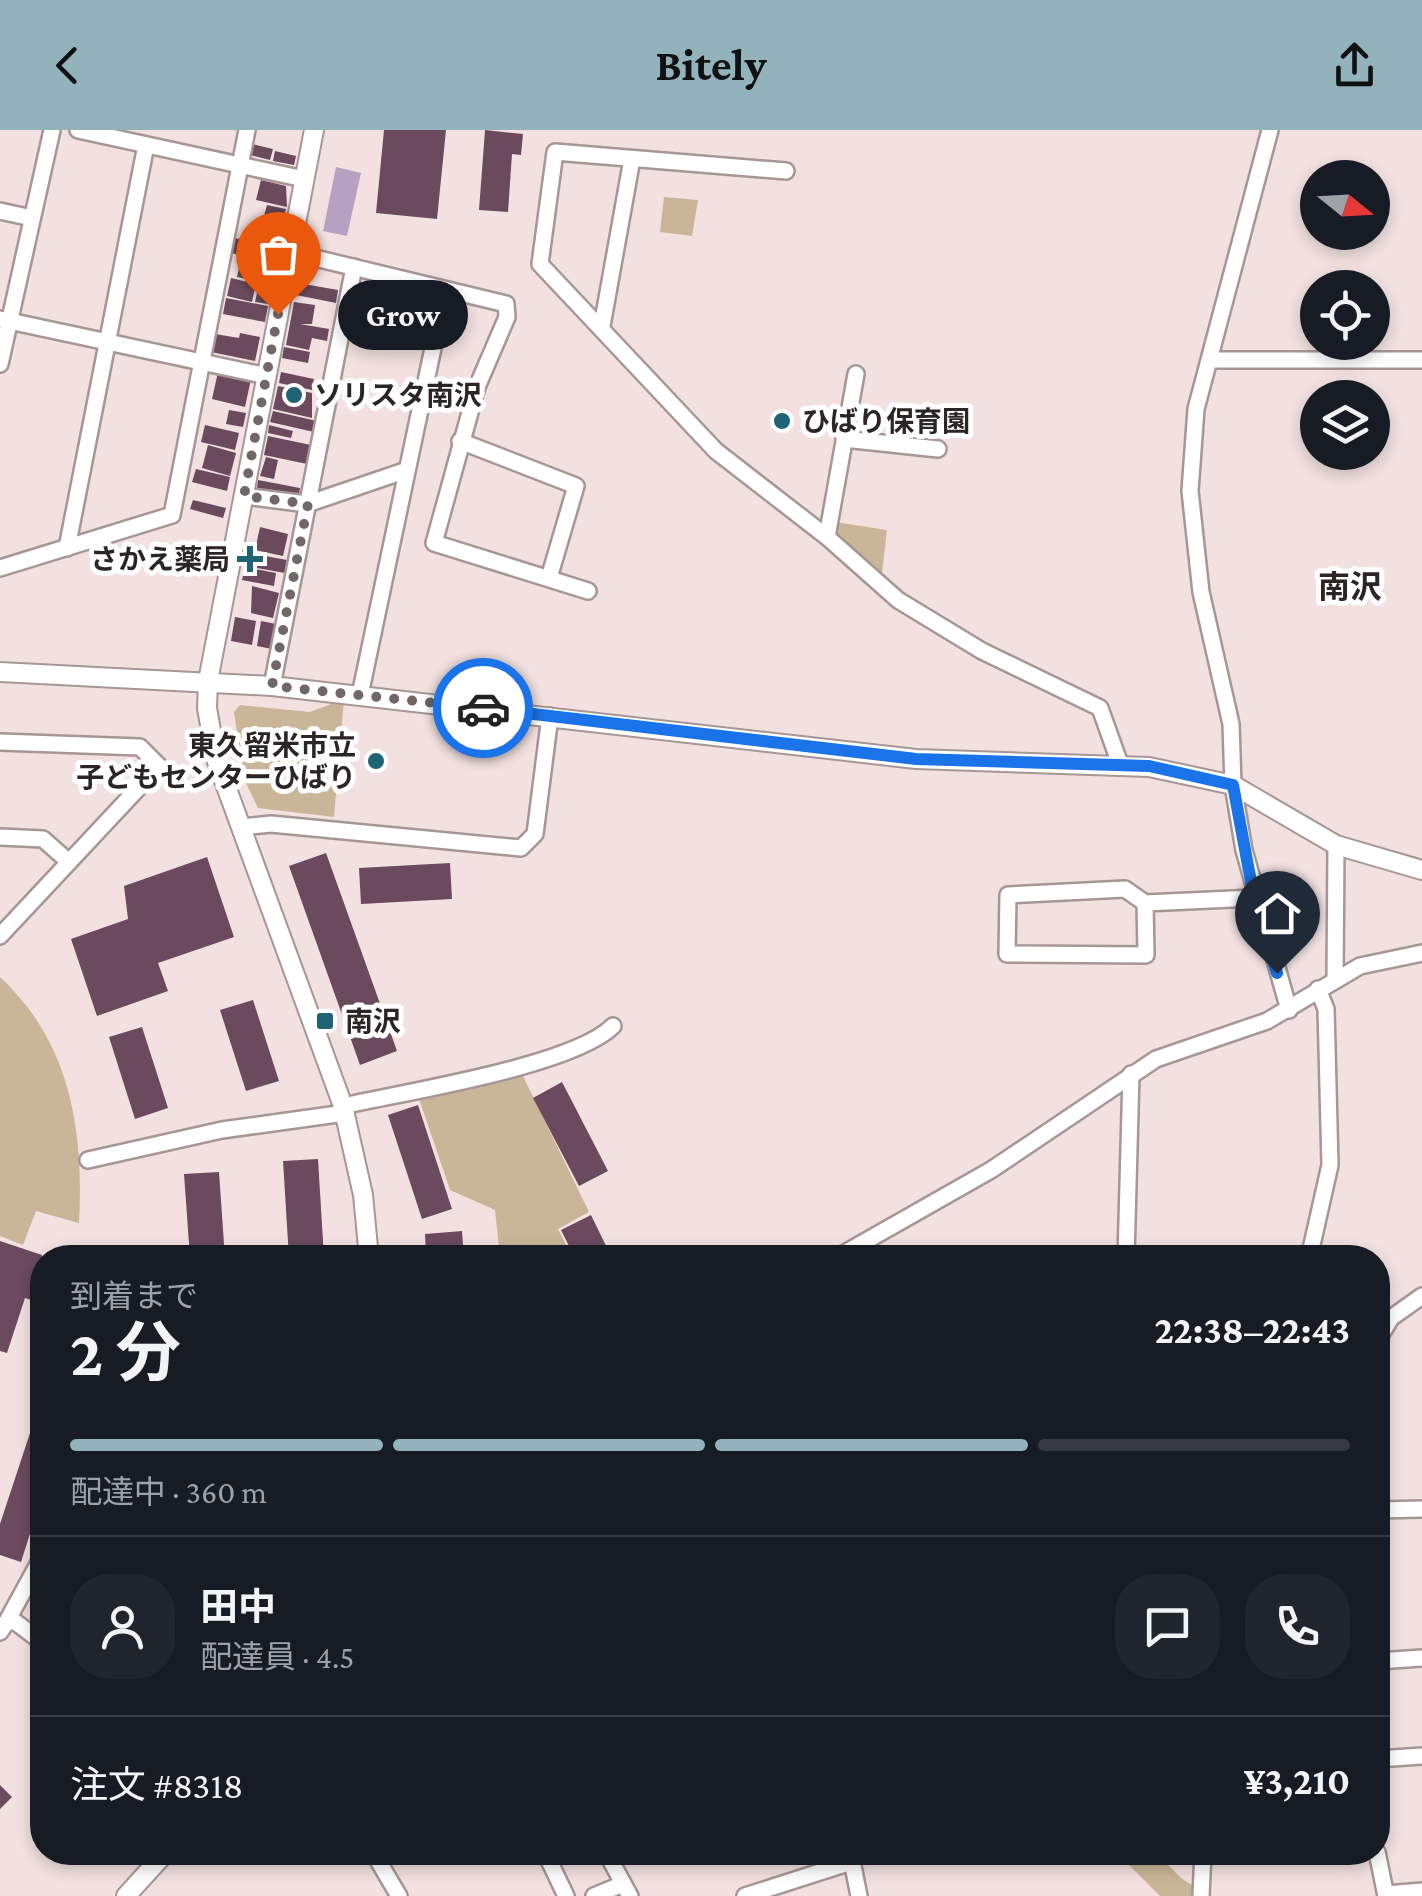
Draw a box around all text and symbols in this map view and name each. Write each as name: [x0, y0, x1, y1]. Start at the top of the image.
icon: back: [40, 38, 95, 93]
icon: share: [1327, 38, 1382, 93]
text: Bitely: [655, 40, 767, 90]
north arrow: [1300, 160, 1390, 250]
map controls: [1300, 160, 1390, 470]
pin: [236, 212, 321, 315]
icon: bag: [251, 227, 306, 282]
button: locate: [1300, 270, 1390, 360]
callout: Grow: [338, 279, 468, 349]
text: Grow: [366, 297, 440, 333]
place label: ソリスタ南沢: [314, 380, 482, 411]
button: layers: [1300, 380, 1390, 470]
marker: ソリスタ南沢: [283, 384, 305, 406]
place label: ひばり保育園: [802, 406, 970, 437]
marker: ひばり保育園: [771, 410, 793, 432]
place label: さかえ薬局: [90, 544, 230, 575]
marker: さかえ薬局: [239, 548, 261, 570]
district label: 南沢: [1318, 569, 1382, 605]
courier: [433, 658, 533, 758]
icon: car: [456, 681, 511, 736]
place label: 東久留米市立 子どもセンターひばり: [76, 730, 356, 793]
marker: 東久留米市立 子どもセンターひばり: [365, 750, 387, 772]
pin: [1235, 871, 1320, 974]
icon: home: [1250, 886, 1305, 941]
place label: 南沢: [345, 1006, 401, 1037]
marker: 南沢: [314, 1010, 336, 1032]
text: 到着まで: [70, 1278, 198, 1314]
text: 22:38–22:43: [1155, 1309, 1350, 1351]
text: 2 分: [70, 1317, 181, 1389]
text: 配達中 · 360 m: [70, 1474, 267, 1510]
button: person: [70, 1574, 175, 1679]
button: chat: [1115, 1574, 1220, 1679]
button: phone: [1245, 1574, 1350, 1679]
text: 田中: [200, 1586, 276, 1628]
text: 配達員 · 4.5: [200, 1639, 354, 1675]
text: ¥3,210: [1244, 1760, 1350, 1802]
text: 注文 #8318: [70, 1764, 243, 1806]

